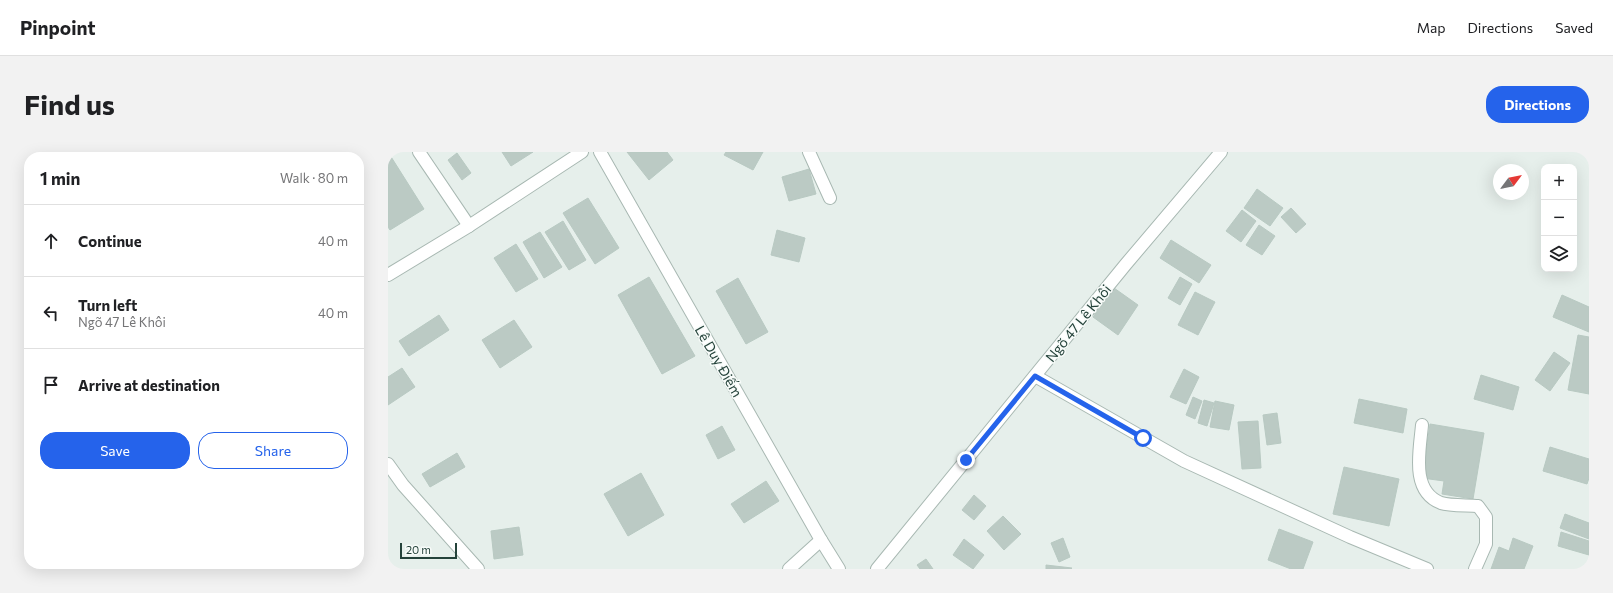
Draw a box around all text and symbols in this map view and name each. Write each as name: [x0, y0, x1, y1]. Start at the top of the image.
text: Pinpoint: [20, 16, 96, 39]
text: Map: [1417, 19, 1446, 36]
text: Directions: [1468, 19, 1533, 36]
text: Saved: [1555, 19, 1593, 36]
button: Directions: [1486, 86, 1589, 123]
text: Find us: [24, 87, 115, 121]
north arrow: [1493, 164, 1529, 200]
map controls: [1541, 164, 1577, 272]
button: +: [1541, 164, 1577, 200]
text: 1 min: [40, 168, 80, 189]
text: Walk · 80 m: [280, 170, 348, 186]
button: −: [1541, 200, 1577, 236]
icon: ahead: [40, 230, 62, 252]
text: Continue: [78, 232, 142, 250]
text: 40 m: [318, 233, 348, 249]
button: layers: [1541, 236, 1577, 272]
street label: Ngõ 47 Lê Khôi: [1042, 281, 1114, 365]
text: Turn left: [78, 296, 137, 314]
icon: left: [40, 302, 62, 324]
text: 40 m: [318, 305, 348, 321]
text: Ngõ 47 Lê Khôi: [78, 314, 166, 330]
street label: Lê Duy Điếm: [692, 322, 746, 400]
icon: arrive: [40, 374, 62, 396]
text: Arrive at destination: [78, 376, 220, 394]
route start: [1134, 429, 1152, 447]
button: Save: [40, 432, 190, 469]
button: Share: [198, 432, 348, 469]
route end: [957, 451, 975, 469]
scale bar: [400, 541, 457, 560]
text: 20 m: [406, 543, 431, 556]

